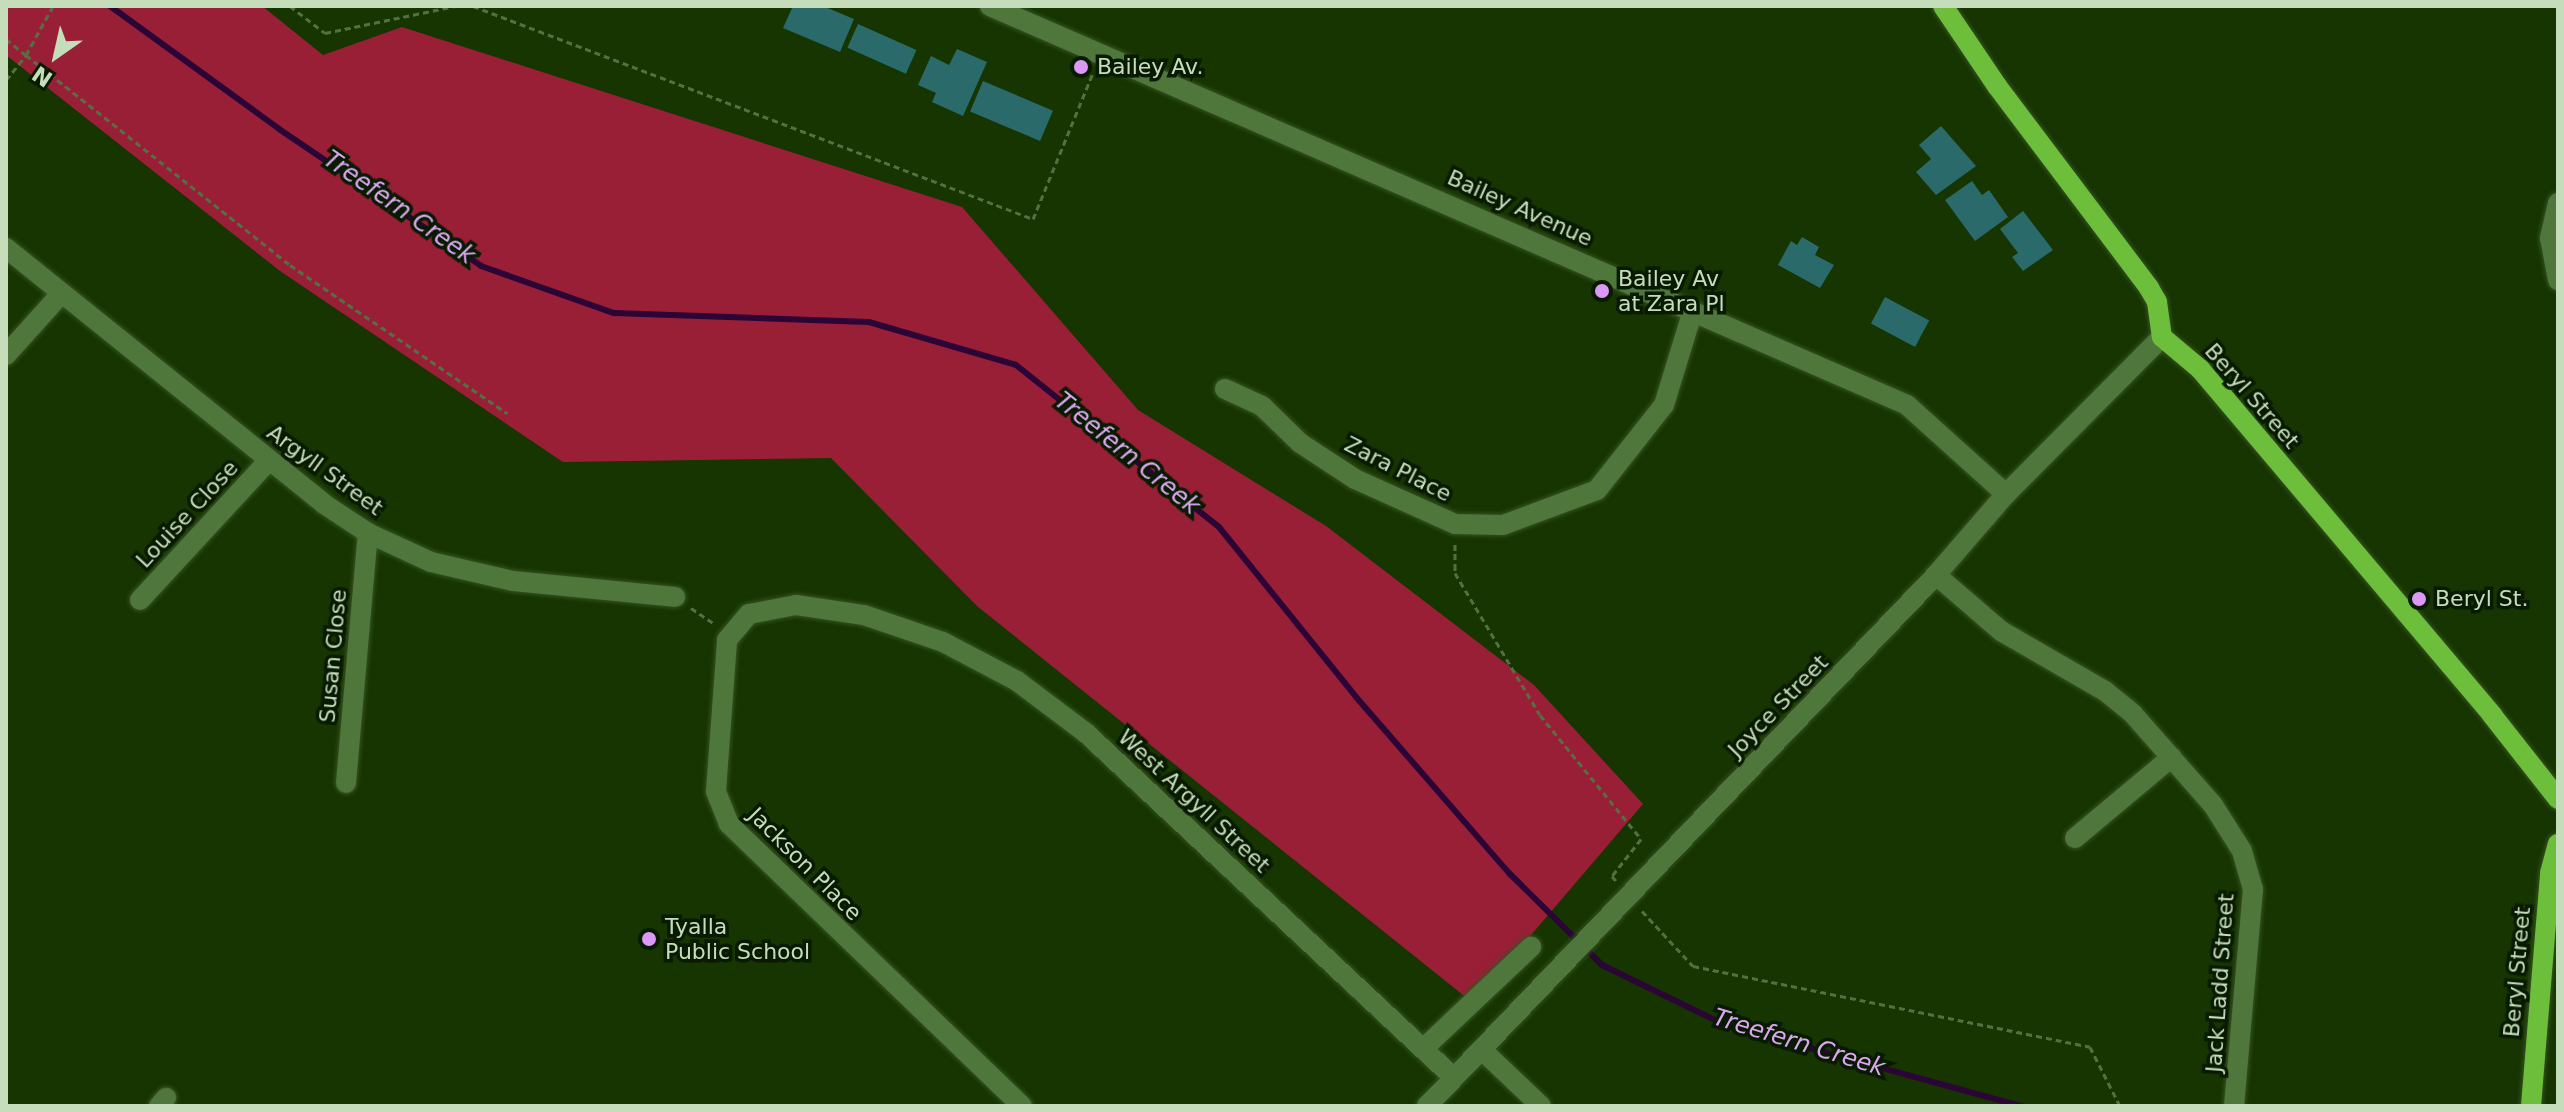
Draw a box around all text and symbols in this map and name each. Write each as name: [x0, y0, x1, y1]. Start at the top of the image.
north arrow: [16, 16, 96, 96]
place label: Bailey Av.: [1097, 54, 1203, 80]
marker: Bailey Av.: [1072, 58, 1090, 76]
text: N: [28, 61, 57, 92]
water label: Treefern Creek: [318, 145, 480, 271]
street label: Bailey Avenue: [1443, 164, 1597, 252]
place label: Bailey Av at Zara Pl: [1618, 265, 1725, 316]
marker: Bailey Av at Zara Pl: [1593, 282, 1611, 300]
street label: Beryl Street: [2199, 338, 2305, 454]
water label: Treefern Creek: [1049, 387, 1205, 521]
street label: Argyll Street: [262, 419, 388, 521]
street label: Zara Place: [1340, 431, 1456, 507]
street label: Louise Close: [131, 455, 243, 573]
place label: Beryl St.: [2435, 586, 2528, 612]
street label: Susan Close: [314, 588, 352, 724]
marker: Beryl St.: [2410, 590, 2428, 608]
street label: Joyce Street: [1723, 649, 1833, 763]
street label: West Argyll Street: [1113, 724, 1275, 878]
street label: Jackson Place: [743, 802, 867, 926]
street label: Jack Ladd Street: [2201, 893, 2239, 1073]
street label: Beryl Street: [2498, 906, 2536, 1038]
place label: Tyalla Public School: [665, 913, 810, 964]
marker: Tyalla Public School: [640, 930, 658, 948]
water label: Treefern Creek: [1710, 1003, 1888, 1083]

